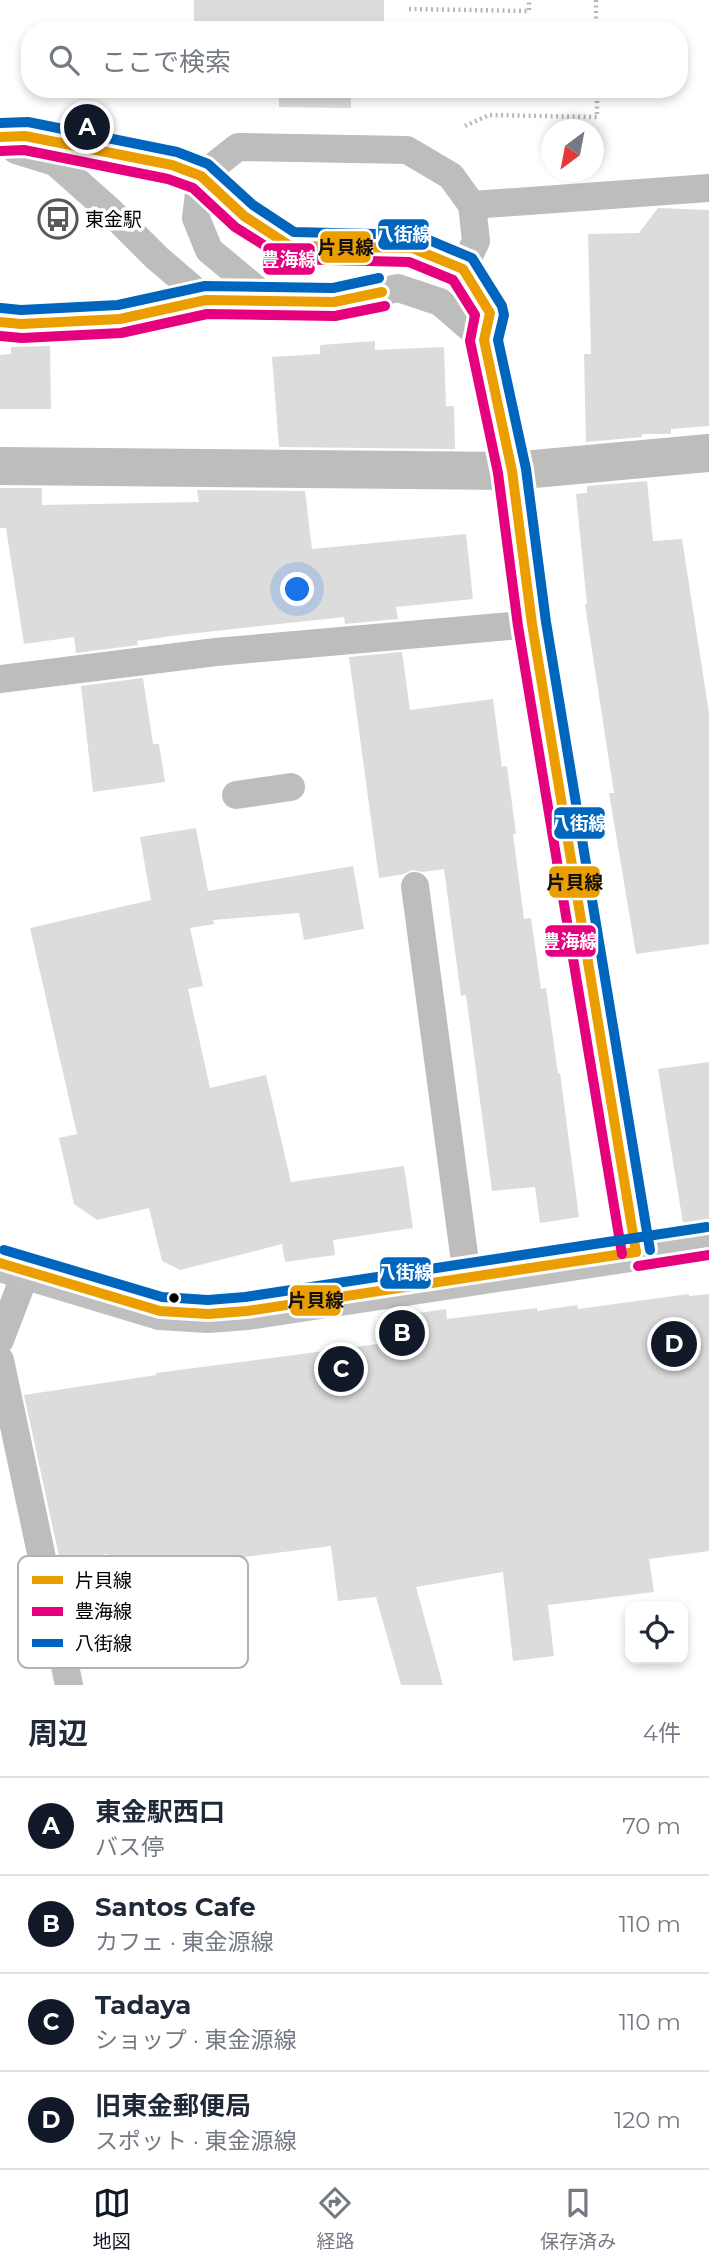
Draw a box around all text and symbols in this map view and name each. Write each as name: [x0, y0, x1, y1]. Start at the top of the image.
search box: [21, 21, 688, 98]
icon: search: [45, 41, 83, 79]
text: ここで検索: [101, 46, 231, 78]
pin: A: [64, 101, 110, 153]
north arrow: [541, 119, 604, 182]
bus stop icon: 東金駅: [37, 198, 79, 240]
place label: 東金駅: [85, 208, 142, 231]
line badge: 八街線: [377, 218, 430, 251]
text: 八街線: [374, 223, 432, 246]
line badge: 片貝線: [319, 230, 372, 264]
text: 片貝線: [317, 236, 375, 259]
line badge: 豊海線: [262, 242, 316, 276]
text: 豊海線: [260, 248, 318, 271]
your location: [280, 572, 314, 606]
line badge: 八街線: [553, 806, 606, 840]
text: 八街線: [550, 812, 608, 835]
line badge: 片貝線: [548, 865, 601, 899]
text: 片貝線: [546, 871, 604, 894]
line badge: 豊海線: [544, 924, 597, 958]
text: 豊海線: [541, 930, 599, 953]
line badge: 八街線: [379, 1256, 432, 1290]
text: 八街線: [376, 1261, 434, 1284]
line badge: 片貝線: [289, 1284, 342, 1317]
text: 片貝線: [287, 1289, 345, 1312]
unlabelled marker: [167, 1291, 181, 1305]
pin: B: [379, 1307, 425, 1359]
pin: D: [651, 1318, 697, 1370]
pin: C: [318, 1343, 364, 1395]
legend: [18, 1556, 248, 1668]
text: 片貝線: [75, 1569, 132, 1592]
text: 豊海線: [75, 1600, 132, 1623]
map controls: [625, 1601, 688, 1664]
button: locate: [625, 1601, 688, 1664]
text: 八街線: [75, 1632, 132, 1655]
text: 周辺: [28, 1715, 88, 1752]
text: 4件: [643, 1719, 681, 1747]
text: 東金駅西口: [95, 1796, 225, 1828]
text: A: [42, 1812, 60, 1840]
text: 70 m: [622, 1812, 681, 1840]
text: バス停: [95, 1833, 164, 1861]
text: Santos Cafe: [95, 1891, 256, 1923]
text: B: [42, 1910, 60, 1938]
text: 110 m: [619, 1910, 681, 1938]
text: カフェ · 東金源線: [95, 1928, 274, 1956]
text: Tadaya: [95, 1989, 191, 2021]
text: C: [43, 2008, 59, 2036]
text: 110 m: [619, 2008, 681, 2036]
text: ショップ · 東金源線: [95, 2026, 297, 2054]
text: 旧東金郵便局: [95, 2090, 251, 2122]
text: D: [42, 2106, 61, 2134]
text: 120 m: [614, 2106, 681, 2134]
text: スポット · 東金源線: [95, 2127, 297, 2155]
tab: 地図: [93, 2184, 131, 2253]
tab: 経路: [316, 2184, 354, 2253]
tab: 保存済み: [540, 2184, 616, 2253]

